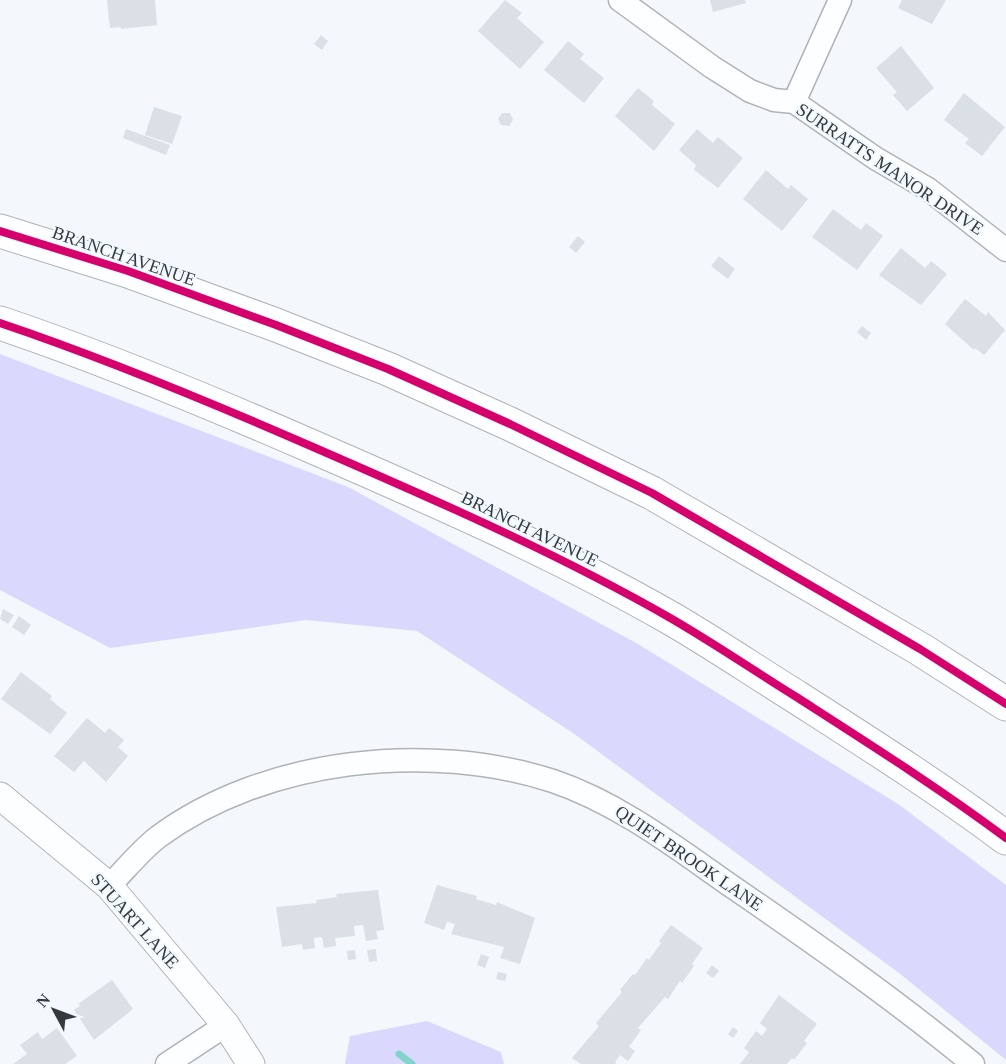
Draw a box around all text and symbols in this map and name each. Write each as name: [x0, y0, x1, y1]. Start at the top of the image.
street label: SURRATTS MANOR DRIVE: [793, 99, 987, 239]
street label: BRANCH AVENUE: [50, 222, 198, 290]
street label: BRANCH AVENUE: [458, 487, 602, 571]
street label: QUIET BROOK LANE: [611, 801, 767, 915]
street label: STUART LANE: [87, 869, 183, 973]
north arrow: [24, 980, 84, 1040]
text: N: [33, 990, 54, 1010]

